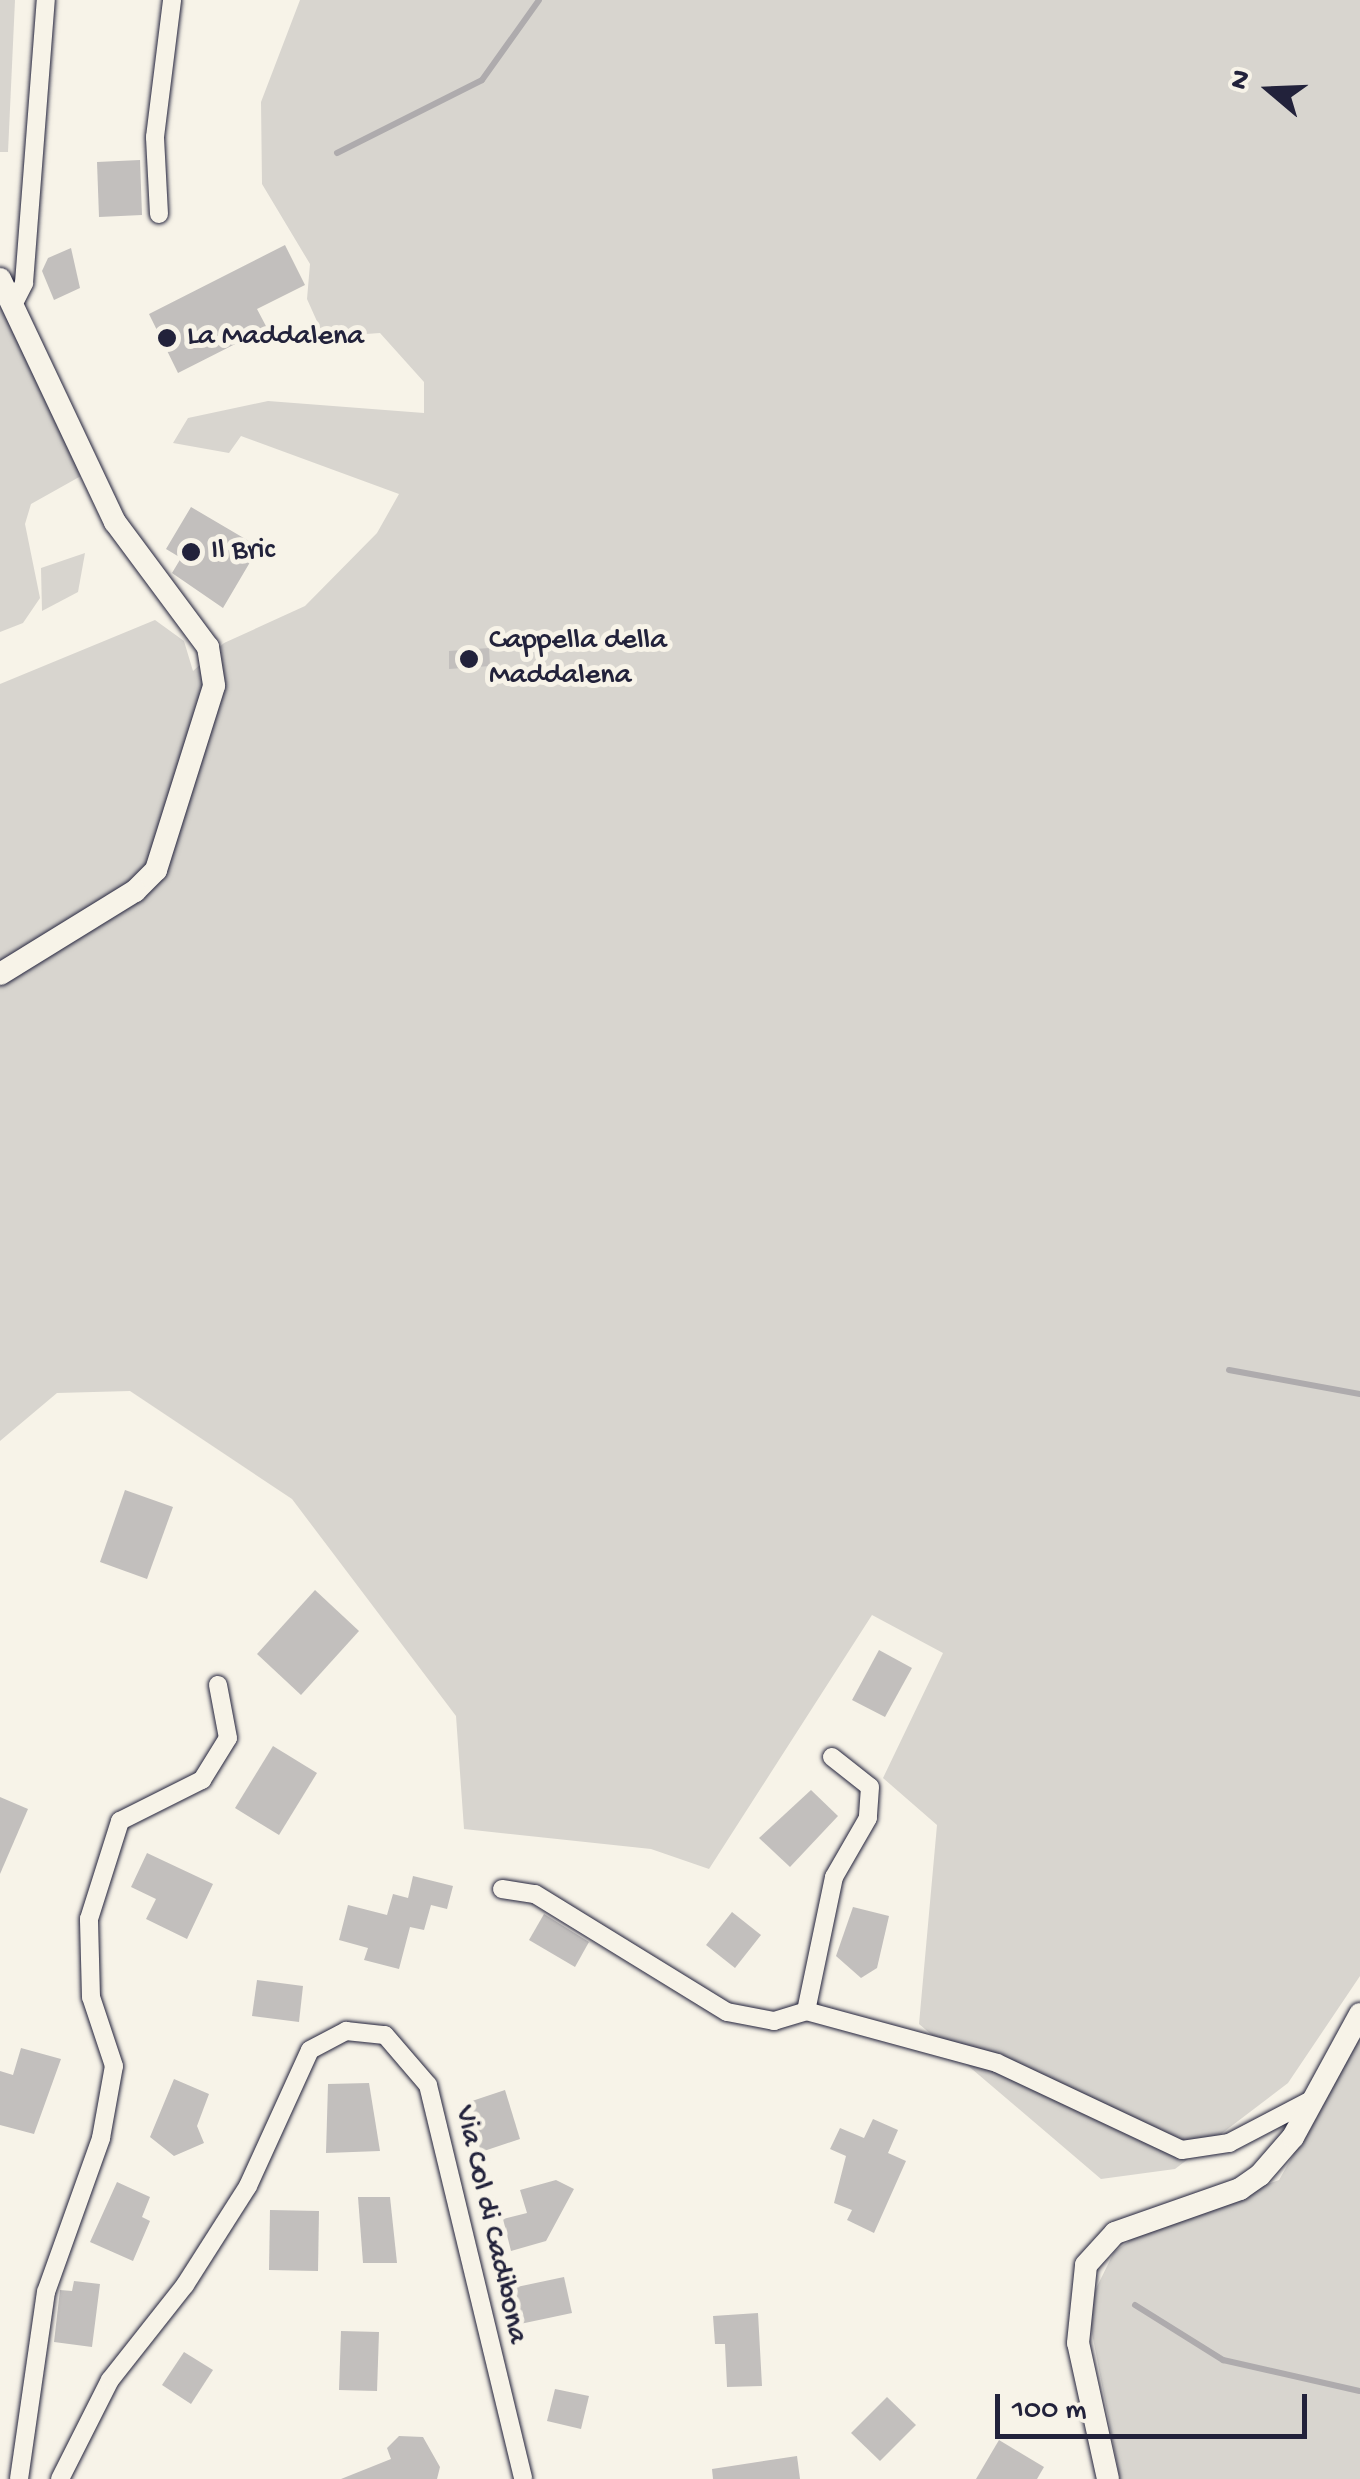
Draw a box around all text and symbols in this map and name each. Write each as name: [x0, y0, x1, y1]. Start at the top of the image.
north arrow: [1220, 40, 1320, 140]
text: N: [1223, 66, 1260, 94]
place label: La Maddalena: [187, 320, 364, 356]
marker: La Maddalena: [156, 327, 178, 349]
place label: Il Bric: [211, 534, 275, 570]
marker: Il Bric: [180, 541, 202, 563]
place label: Cappella della Maddalena: [489, 624, 667, 694]
marker: Cappella della Maddalena: [458, 648, 480, 670]
street label: Via Col di Cadibona: [444, 2103, 534, 2347]
scale bar: [1000, 2374, 1312, 2436]
text: 100 m: [1012, 2394, 1087, 2429]

